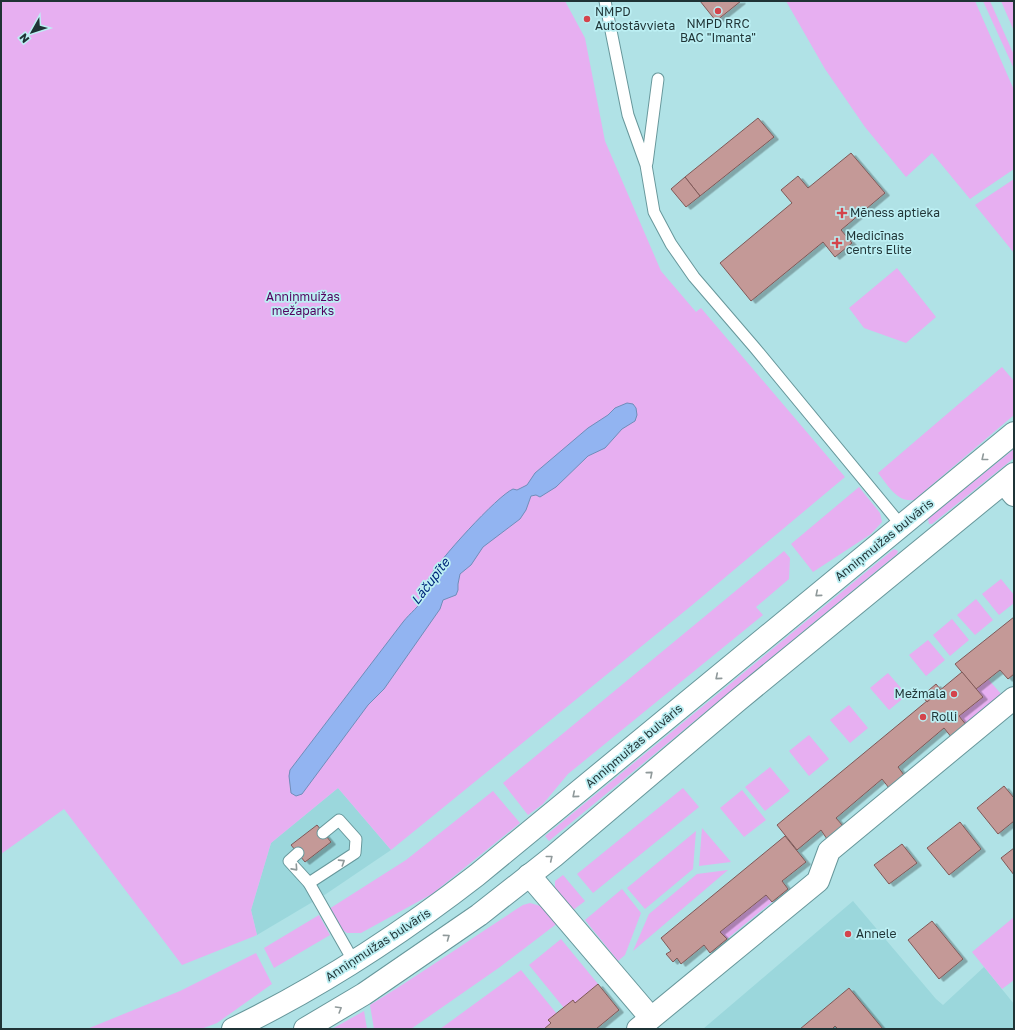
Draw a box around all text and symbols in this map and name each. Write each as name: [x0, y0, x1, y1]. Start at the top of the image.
place label: NMPD Autostāvvieta: [595, 4, 675, 33]
marker: NMPD RRC BAC "Imanta": [713, 6, 723, 16]
north arrow: [12, 12, 52, 52]
marker: NMPD Autostāvvieta: [582, 14, 592, 24]
place label: NMPD RRC BAC "Imanta": [680, 16, 756, 45]
text: N: [16, 31, 32, 46]
place label: Mēness aptieka: [850, 205, 940, 220]
marker: Mēness aptieka: [837, 208, 847, 218]
place label: Medicīnas centrs Elite: [846, 228, 912, 257]
marker: Medicīnas centrs Elite: [831, 237, 843, 249]
park label: Anniņmuižas mežaparks: [266, 289, 340, 318]
one-way arrow: [981, 454, 988, 461]
street label: Anniņmuižas bulvāris: [831, 495, 936, 584]
water label: Lāčupīte: [407, 553, 454, 607]
one-way arrow: [816, 589, 823, 596]
one-way arrow: [715, 672, 723, 679]
place label: Mežmala: [895, 686, 946, 701]
marker: Mežmala: [949, 689, 959, 699]
street label: Anniņmuižas bulvāris: [582, 701, 685, 791]
place label: Rolli: [931, 709, 957, 724]
marker: Rolli: [918, 712, 928, 722]
one-way arrow: [645, 772, 653, 779]
one-way arrow: [572, 791, 579, 798]
one-way arrow: [546, 856, 553, 863]
one-way arrow: [337, 860, 344, 867]
one-way arrow: [291, 863, 298, 871]
street label: Anniņmuižas bulvāris: [322, 905, 433, 984]
place label: Annele: [856, 926, 896, 941]
marker: Annele: [843, 929, 853, 939]
one-way arrow: [443, 935, 450, 942]
one-way arrow: [335, 1006, 342, 1014]

